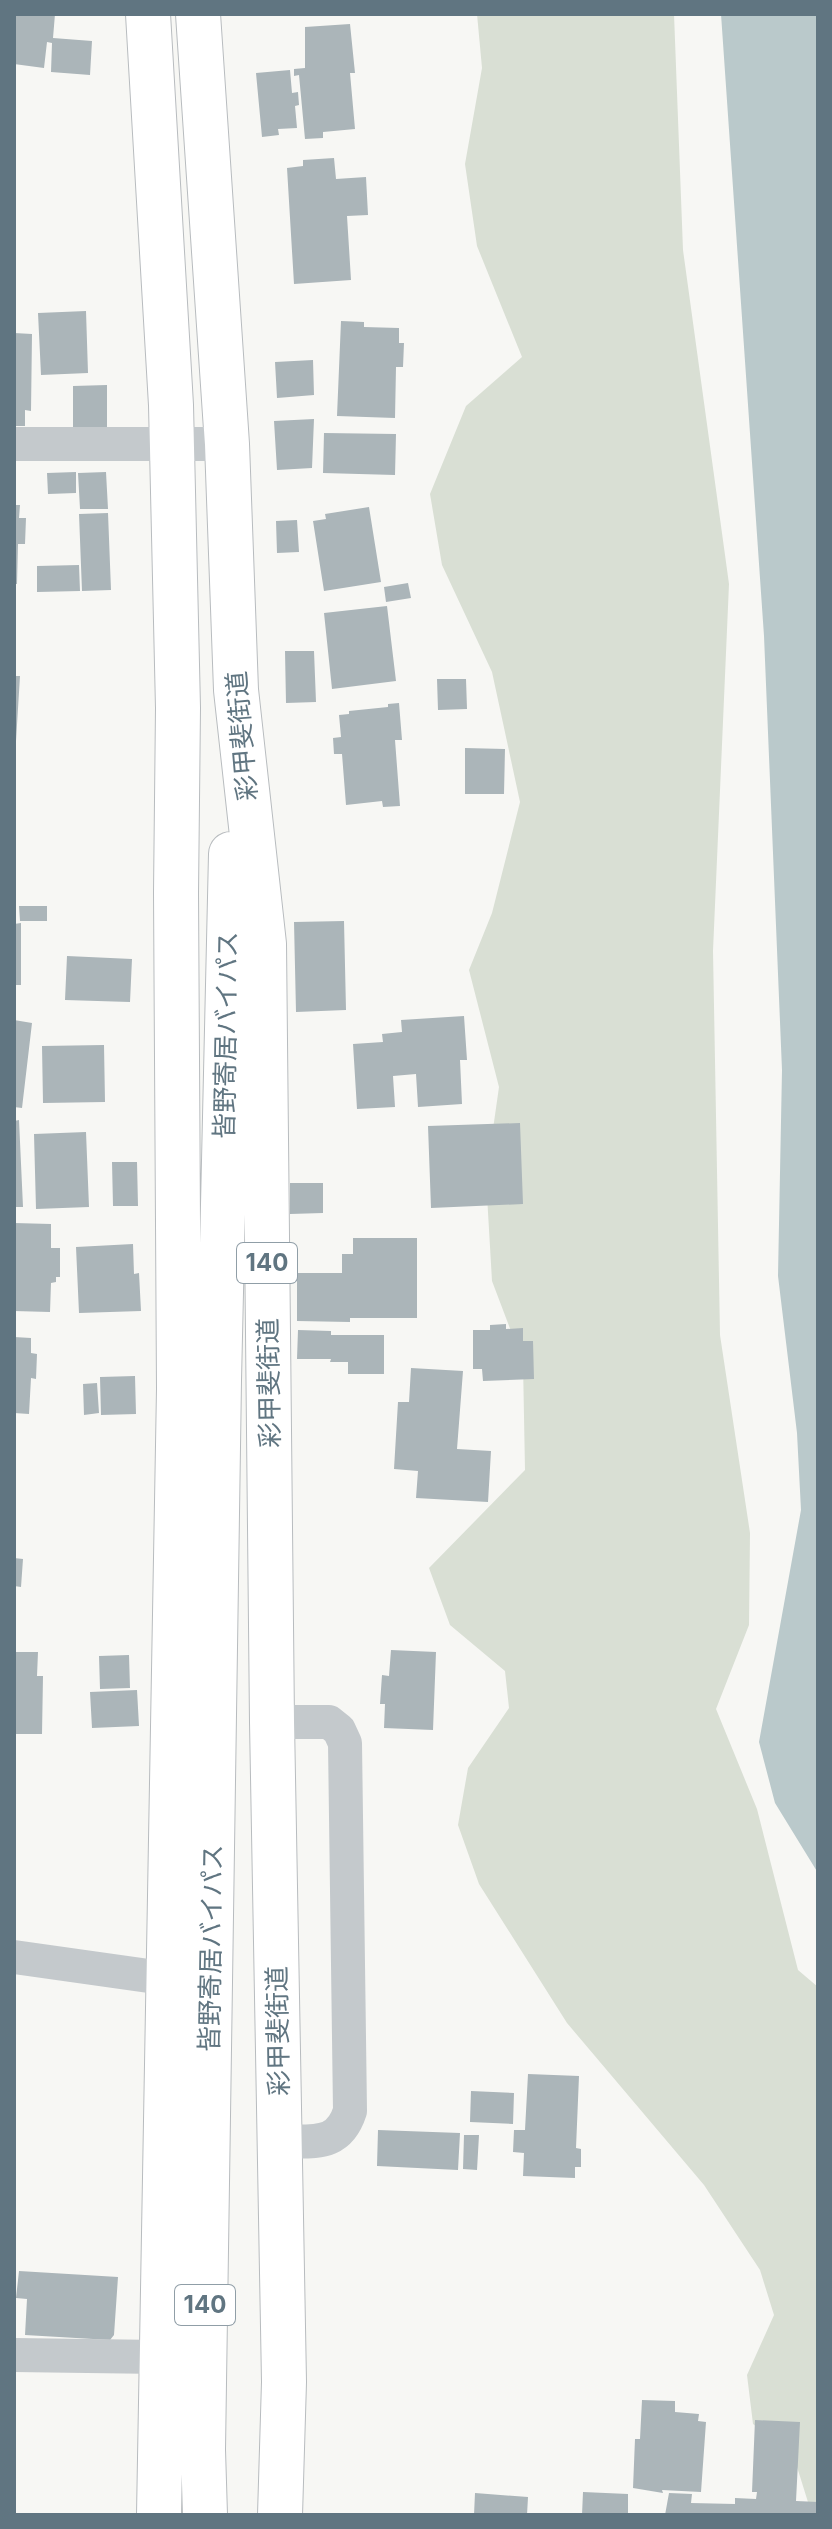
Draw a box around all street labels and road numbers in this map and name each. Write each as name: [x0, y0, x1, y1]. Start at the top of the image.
street label: 彩甲斐街道: [220, 670, 263, 802]
street label: 皆野寄居バイパス: [208, 931, 243, 1139]
road number: 140: [237, 1243, 297, 1283]
street label: 彩甲斐街道: [252, 1318, 285, 1448]
street label: 皆野寄居バイパス: [193, 1844, 228, 2052]
street label: 彩甲斐街道: [261, 1966, 294, 2096]
road number: 140: [175, 2285, 235, 2325]

